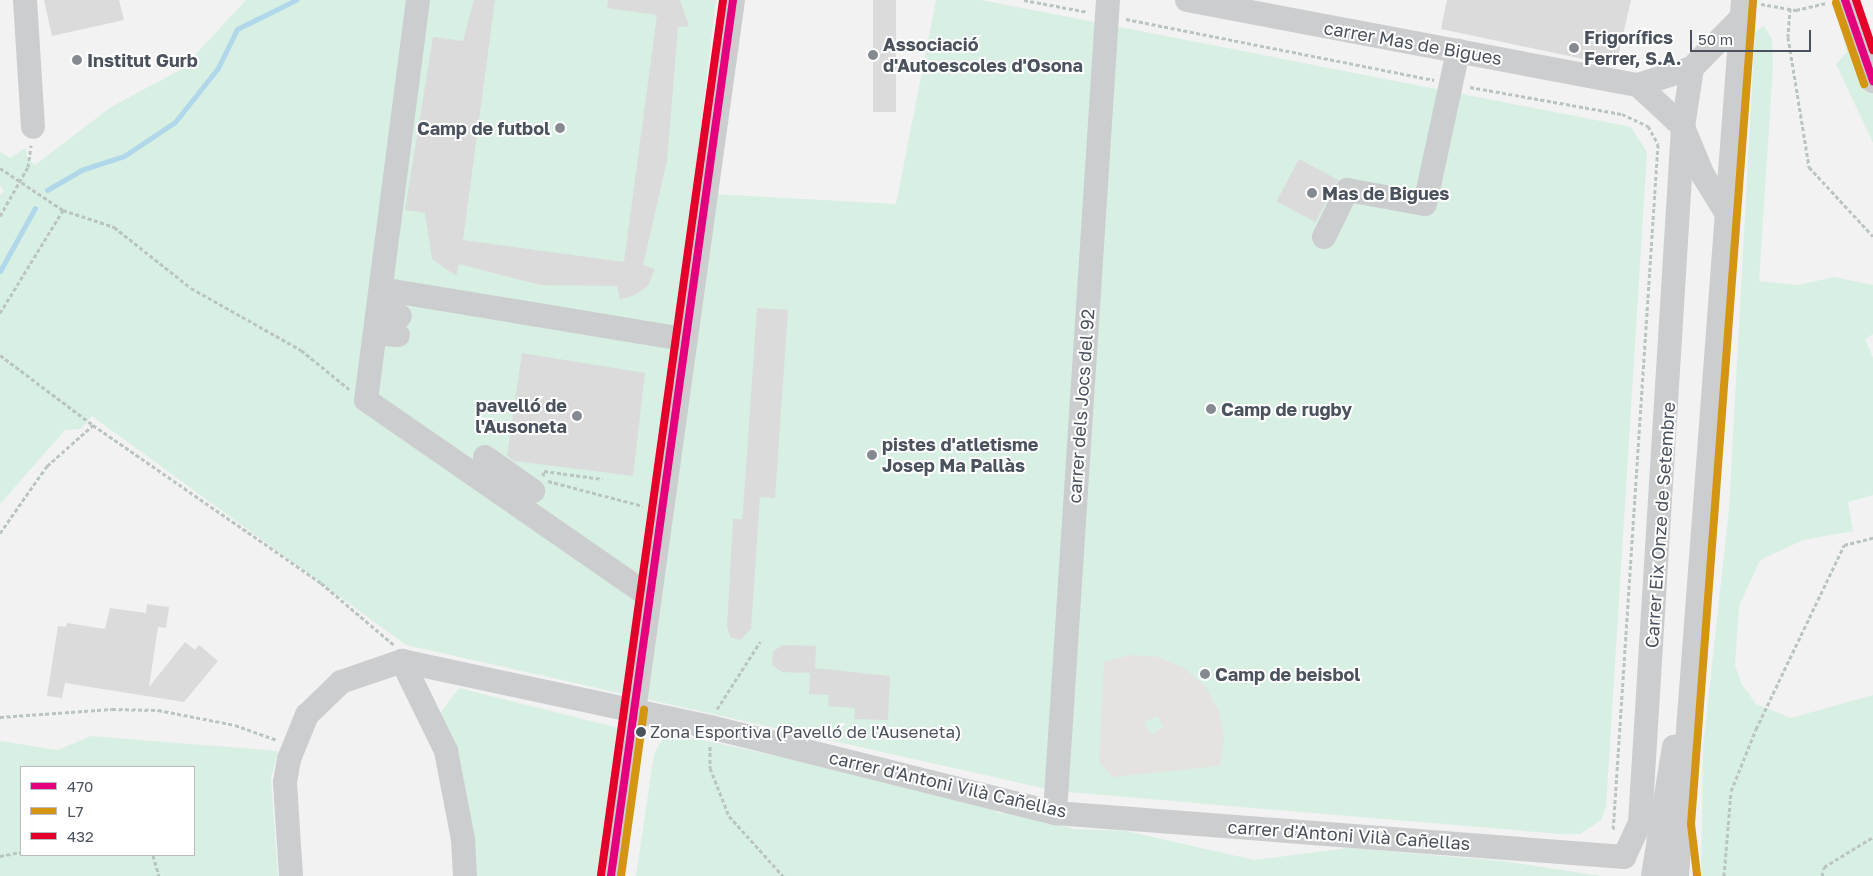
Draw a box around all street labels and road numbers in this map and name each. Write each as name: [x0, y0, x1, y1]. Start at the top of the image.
street label: carrer Mas de Bigues: [1322, 17, 1504, 69]
street label: carrer dels Jocs del 92: [1063, 308, 1099, 504]
street label: Carrer Eix Onze de Setembre: [1641, 401, 1679, 649]
street label: carrer d'Antoni Vilà Cañellas: [827, 746, 1069, 822]
street label: carrer d'Antoni Vilà Cañellas: [1227, 816, 1471, 854]

